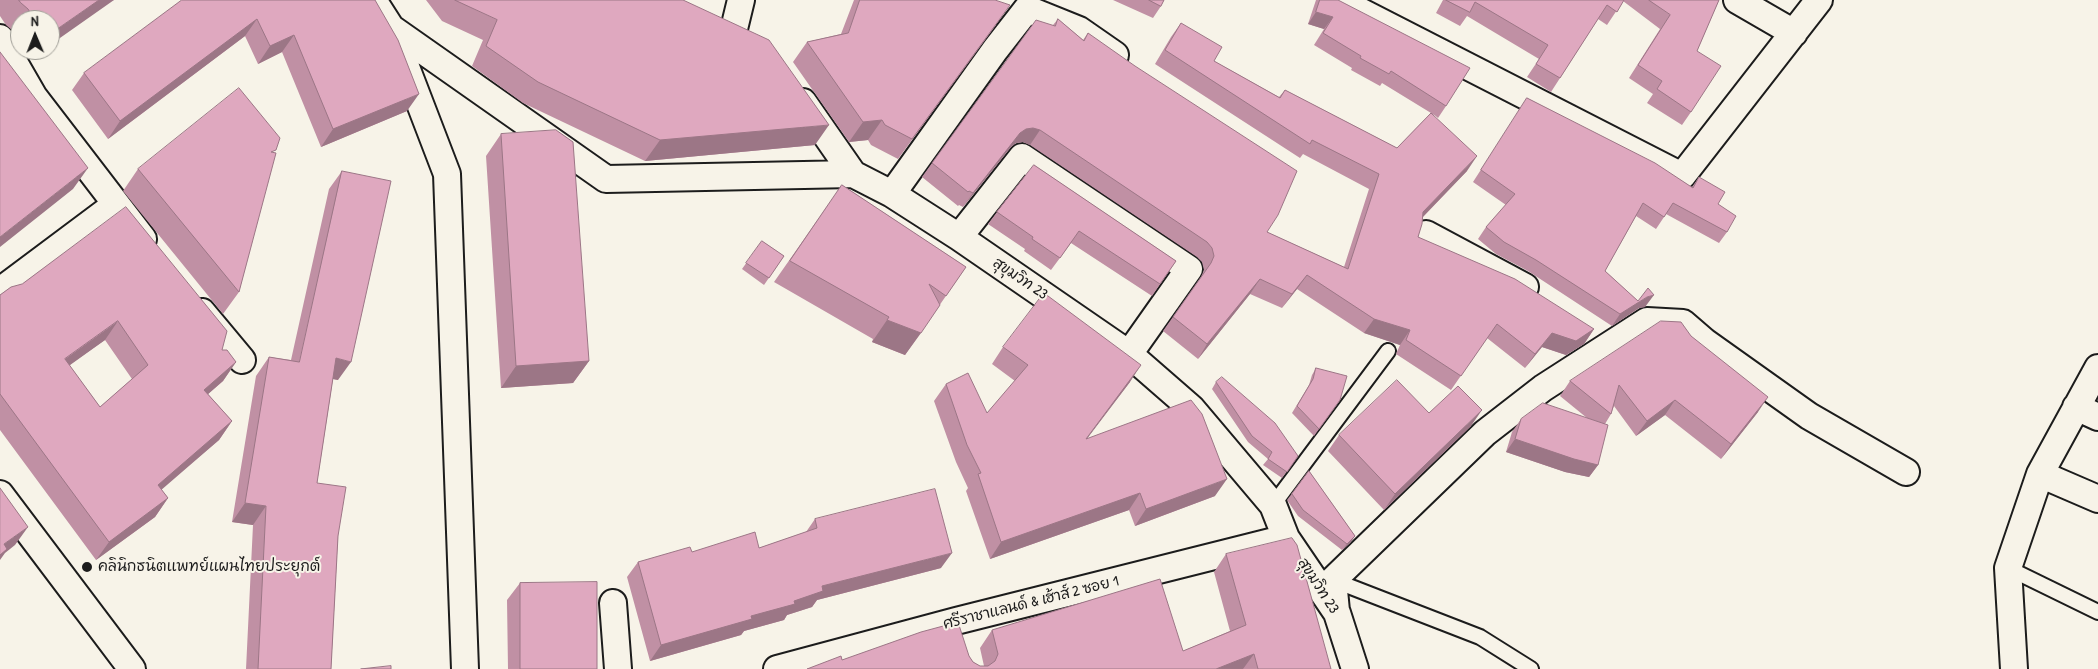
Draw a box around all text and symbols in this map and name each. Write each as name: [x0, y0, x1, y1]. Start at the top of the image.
north arrow: [10, 10, 60, 60]
text: N: [31, 11, 39, 30]
street label: สุขุมวิท 23: [989, 254, 1051, 304]
street label: สุขุมวิท 23: [1294, 555, 1342, 617]
place label: คลินิกธนิตแพทย์แผนไทยประยุกต์: [98, 558, 320, 576]
marker: คลินิกธนิตแพทย์แผนไทยประยุกต์: [80, 560, 94, 574]
street label: ศรีราชาแลนด์ & เฮ้าส์ 2 ซอย 1: [941, 572, 1121, 634]

